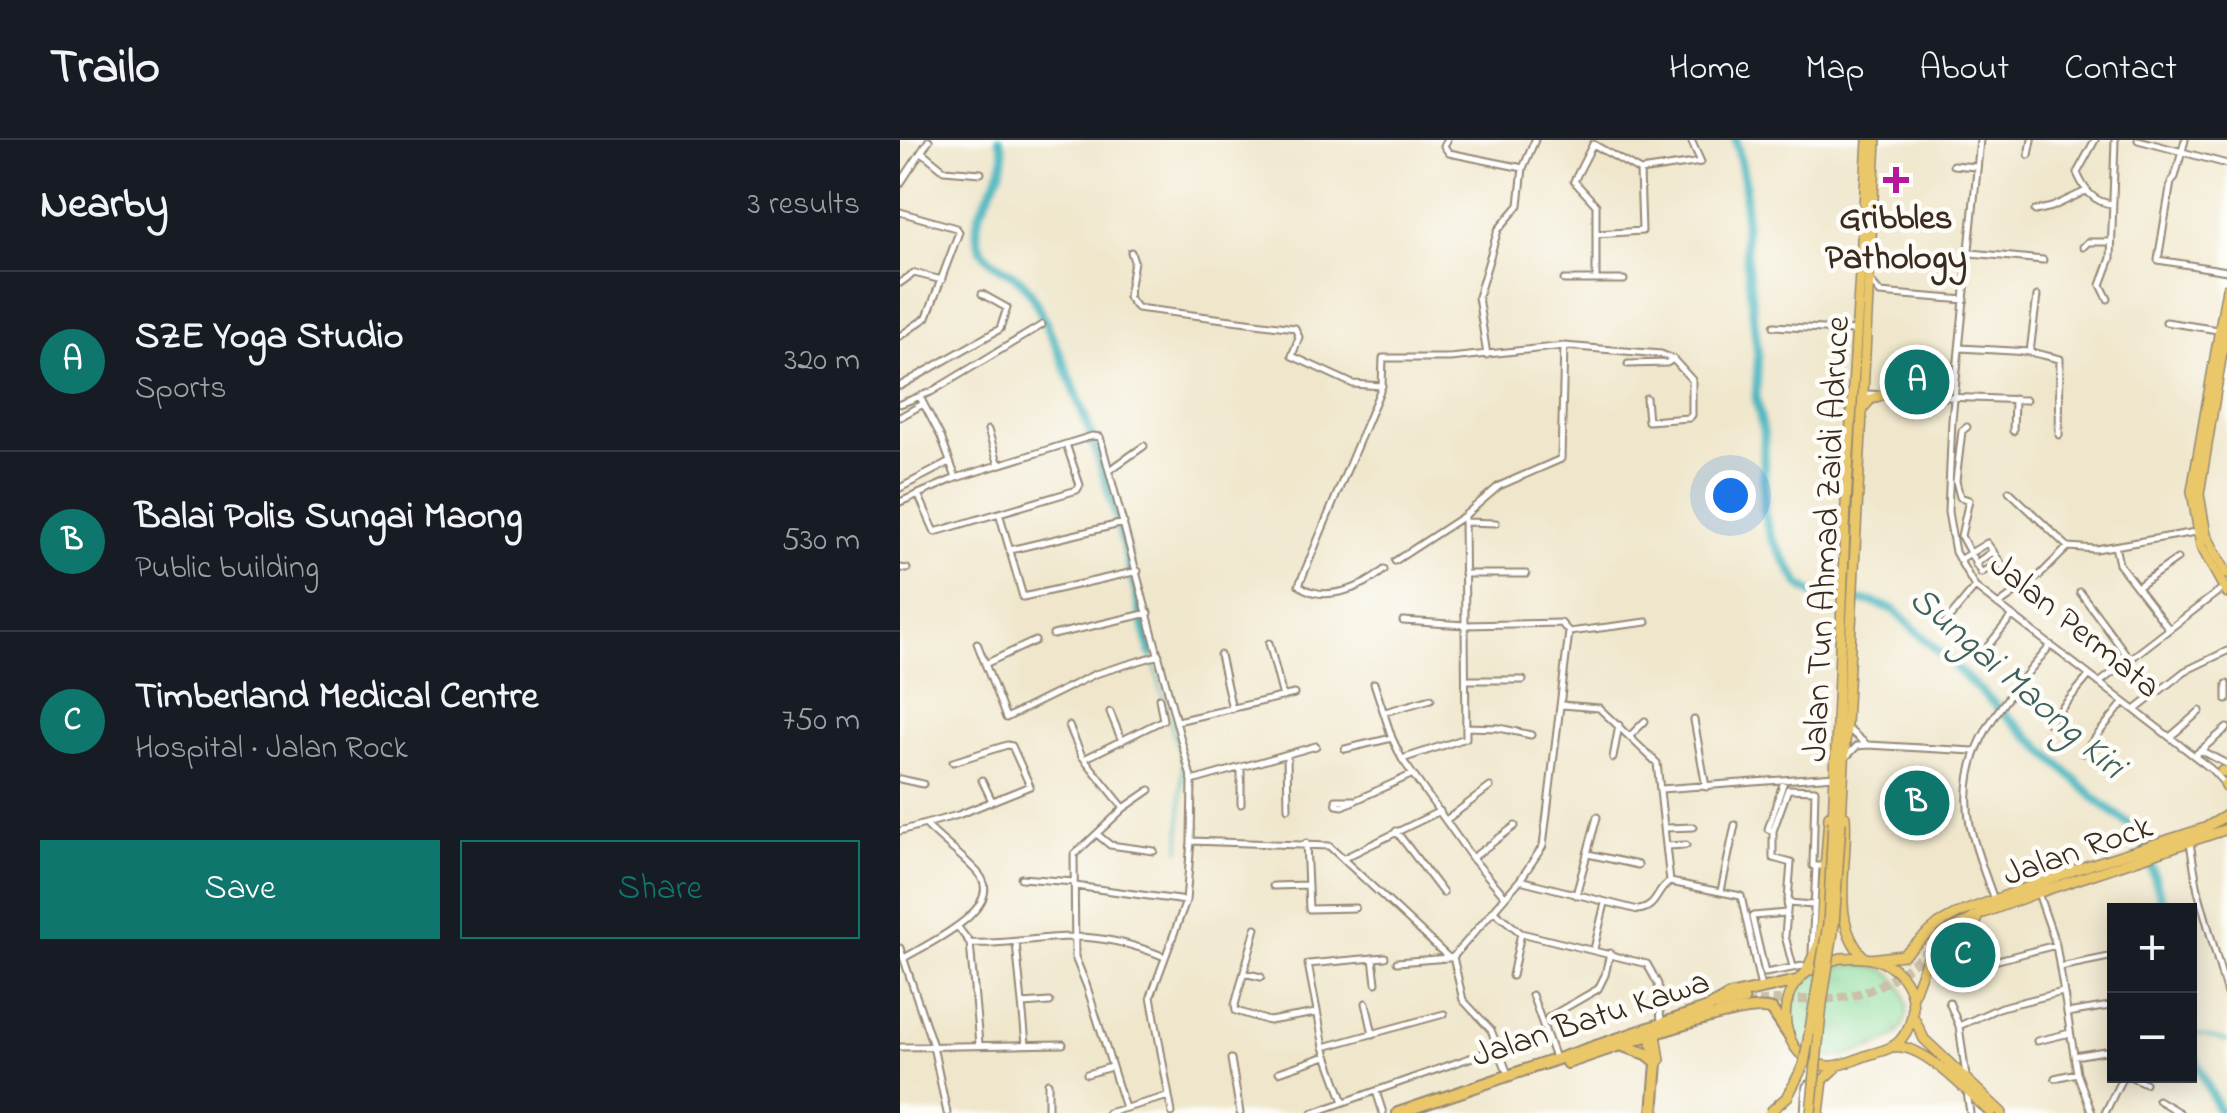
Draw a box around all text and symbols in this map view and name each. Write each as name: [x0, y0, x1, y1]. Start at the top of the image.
text: Trailo: [50, 34, 160, 104]
text: Home: [1669, 44, 1750, 95]
text: Map: [1805, 44, 1864, 95]
text: About: [1919, 44, 2009, 95]
text: Contact: [2064, 44, 2177, 95]
marker: Gribbles Pathology: [1883, 167, 1909, 193]
text: Nearby: [40, 175, 168, 236]
text: 3 results: [748, 182, 860, 229]
place label: Gribbles Pathology: [1825, 194, 1967, 286]
text: SZE Yoga Studio: [135, 310, 403, 366]
street label: Jalan Tun Ahmad Zaidi Adruce: [1791, 314, 1865, 763]
text: A: [63, 338, 82, 385]
text: 320 m: [784, 338, 860, 385]
pin: A: [1884, 344, 1950, 420]
text: Sports: [135, 366, 227, 413]
your location: [1705, 470, 1756, 521]
text: Balai Polis Sungai Maong: [135, 490, 523, 546]
text: B: [62, 518, 83, 565]
text: 530 m: [782, 518, 860, 565]
street label: Jalan Permata: [1977, 542, 2171, 712]
text: Public building: [135, 546, 319, 593]
water label: Sungai Maong Kiri: [1895, 574, 2139, 796]
text: Timberland Medical Centre: [135, 670, 538, 726]
text: C: [64, 698, 81, 745]
text: 750 m: [782, 698, 860, 745]
text: Hospital · Jalan Rock: [135, 726, 408, 773]
pin: B: [1884, 766, 1950, 840]
street label: Jalan Rock: [1996, 802, 2160, 901]
button: Save: [40, 840, 440, 939]
button: Share: [460, 840, 860, 939]
map controls: [2107, 903, 2197, 1083]
button: +: [2107, 903, 2197, 993]
pin: C: [1930, 918, 1996, 992]
street label: Jalan Batu Kawa: [1465, 958, 1717, 1082]
button: −: [2107, 993, 2197, 1083]

